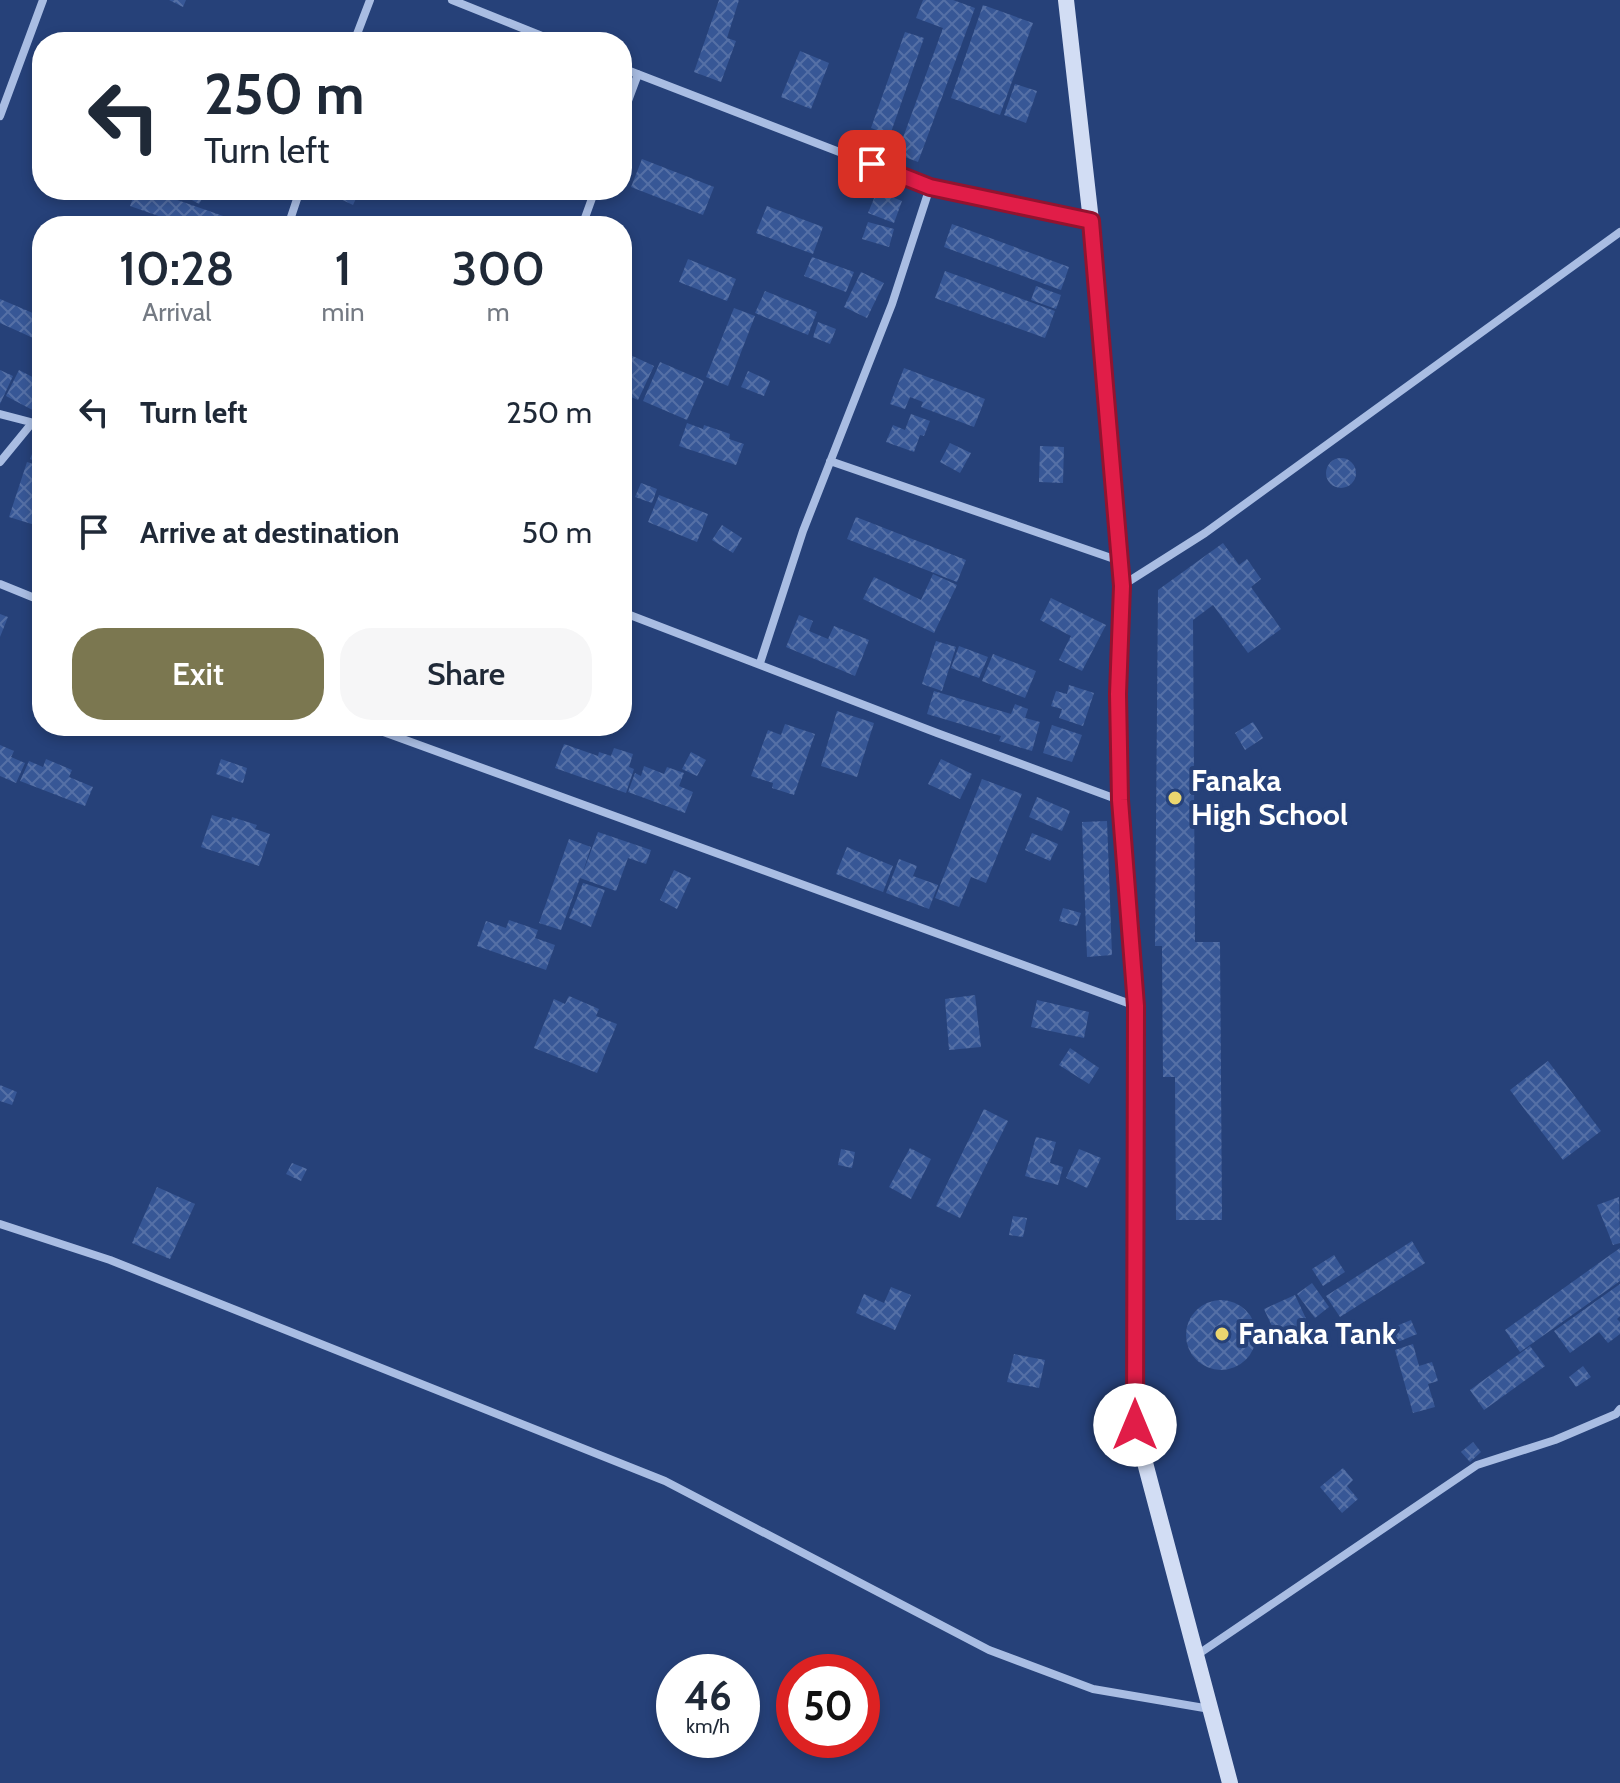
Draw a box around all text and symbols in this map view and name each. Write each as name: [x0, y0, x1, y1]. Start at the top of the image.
text: 250 m: [204, 60, 365, 128]
icon: left: [72, 64, 176, 168]
text: Turn left: [204, 128, 329, 172]
pin: [838, 130, 906, 198]
icon: arrive: [850, 142, 894, 186]
text: 10:28: [119, 239, 235, 297]
text: 1: [335, 239, 351, 297]
text: 300: [452, 239, 545, 297]
text: Arrival: [142, 296, 211, 328]
text: min: [322, 296, 364, 328]
text: m: [487, 296, 510, 328]
icon: left: [72, 390, 116, 434]
text: Turn left: [140, 394, 248, 431]
text: 250 m: [506, 394, 592, 431]
icon: arrive: [72, 510, 116, 554]
text: Arrive at destination: [140, 514, 400, 551]
text: 50 m: [522, 514, 592, 551]
button: Exit: [72, 628, 324, 720]
button: Share: [340, 628, 592, 720]
place label: Fanaka High School: [1191, 762, 1348, 833]
marker: Fanaka High School: [1166, 789, 1184, 807]
place label: Fanaka Tank: [1238, 1315, 1397, 1352]
marker: Fanaka Tank: [1213, 1325, 1231, 1343]
position arrow: [1093, 1383, 1177, 1467]
speed limit sign: 50: [776, 1654, 880, 1758]
text: 46: [684, 1671, 732, 1720]
text: km/h: [686, 1714, 730, 1738]

